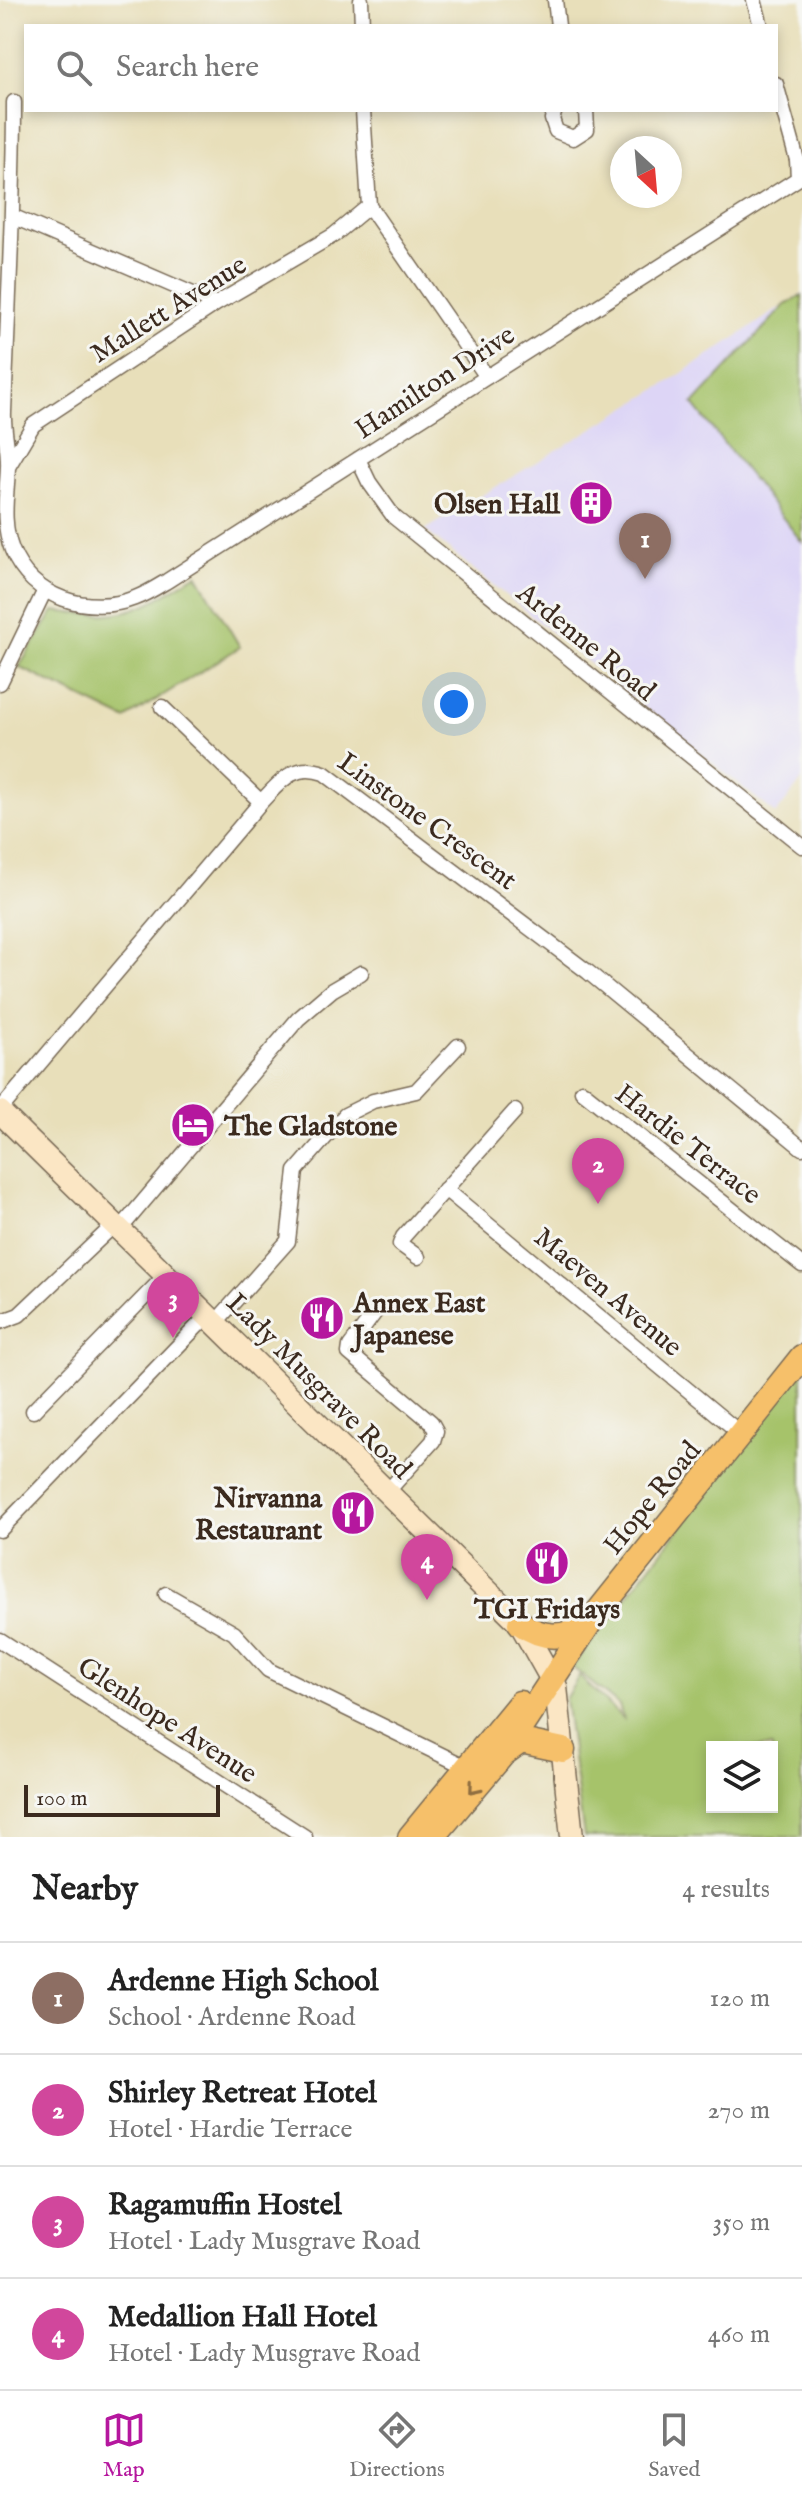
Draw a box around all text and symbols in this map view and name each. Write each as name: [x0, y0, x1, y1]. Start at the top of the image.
search box: [24, 24, 778, 112]
icon: search: [52, 46, 96, 90]
text: Search here: [116, 49, 259, 87]
north arrow: [610, 136, 682, 208]
street label: Mallett Avenue: [85, 248, 254, 372]
street label: Hamilton Drive: [349, 318, 522, 448]
building icon: Olsen Hall: [567, 479, 615, 527]
place label: Olsen Hall: [434, 488, 561, 523]
pin: 1: [619, 513, 671, 579]
street label: Ardenne Road: [508, 576, 662, 710]
your location: [434, 684, 474, 724]
street label: Linstone Crescent: [330, 745, 523, 899]
street label: Hardie Terrace: [607, 1077, 768, 1213]
hotel icon: The Gladstone: [169, 1101, 217, 1149]
place label: The Gladstone: [223, 1110, 398, 1145]
pin: 2: [572, 1138, 624, 1204]
street label: Maeven Avenue: [526, 1221, 689, 1365]
pin: 3: [147, 1272, 199, 1338]
street label: Lady Musgrave Road: [218, 1286, 419, 1487]
place label: Annex East Japanese: [349, 1287, 486, 1354]
restaurant icon: Annex East Japanese: [298, 1294, 346, 1342]
street label: Hope Road: [597, 1435, 709, 1562]
place label: Nirvanna Restaurant: [195, 1482, 323, 1549]
restaurant icon: Nirvanna Restaurant: [329, 1489, 377, 1537]
pin: 4: [401, 1534, 453, 1600]
restaurant icon: TGI Fridays: [523, 1539, 571, 1587]
place label: TGI Fridays: [473, 1593, 620, 1628]
street label: Glenhope Avenue: [70, 1650, 263, 1792]
map controls: [706, 1741, 778, 1813]
button: layers: [706, 1741, 778, 1813]
one-way arrow: [469, 1779, 484, 1793]
scale bar: [24, 1781, 220, 1817]
text: 100 m: [36, 1785, 88, 1813]
text: Nearby: [32, 1868, 138, 1911]
text: 4 results: [682, 1873, 770, 1906]
text: Ardenne High School: [108, 1963, 378, 2001]
text: 1: [53, 1982, 63, 2015]
text: 120 m: [710, 1982, 770, 2015]
text: School · Ardenne Road: [108, 2001, 355, 2034]
text: Shirley Retreat Hotel: [108, 2075, 377, 2113]
text: 2: [52, 2094, 64, 2127]
text: 270 m: [707, 2094, 770, 2127]
text: Hotel · Hardie Terrace: [108, 2113, 352, 2146]
text: Ragamuffin Hostel: [108, 2187, 342, 2225]
text: 3: [53, 2206, 63, 2239]
text: 350 m: [712, 2206, 770, 2239]
text: Hotel · Lady Musgrave Road: [108, 2225, 420, 2258]
text: Medallion Hall Hotel: [108, 2299, 377, 2337]
text: 4: [52, 2318, 64, 2351]
text: 460 m: [708, 2318, 770, 2351]
text: Hotel · Lady Musgrave Road: [108, 2337, 420, 2370]
tab: Map: [102, 2408, 146, 2484]
tab: Directions: [349, 2408, 445, 2484]
tab: Saved: [648, 2408, 700, 2484]

